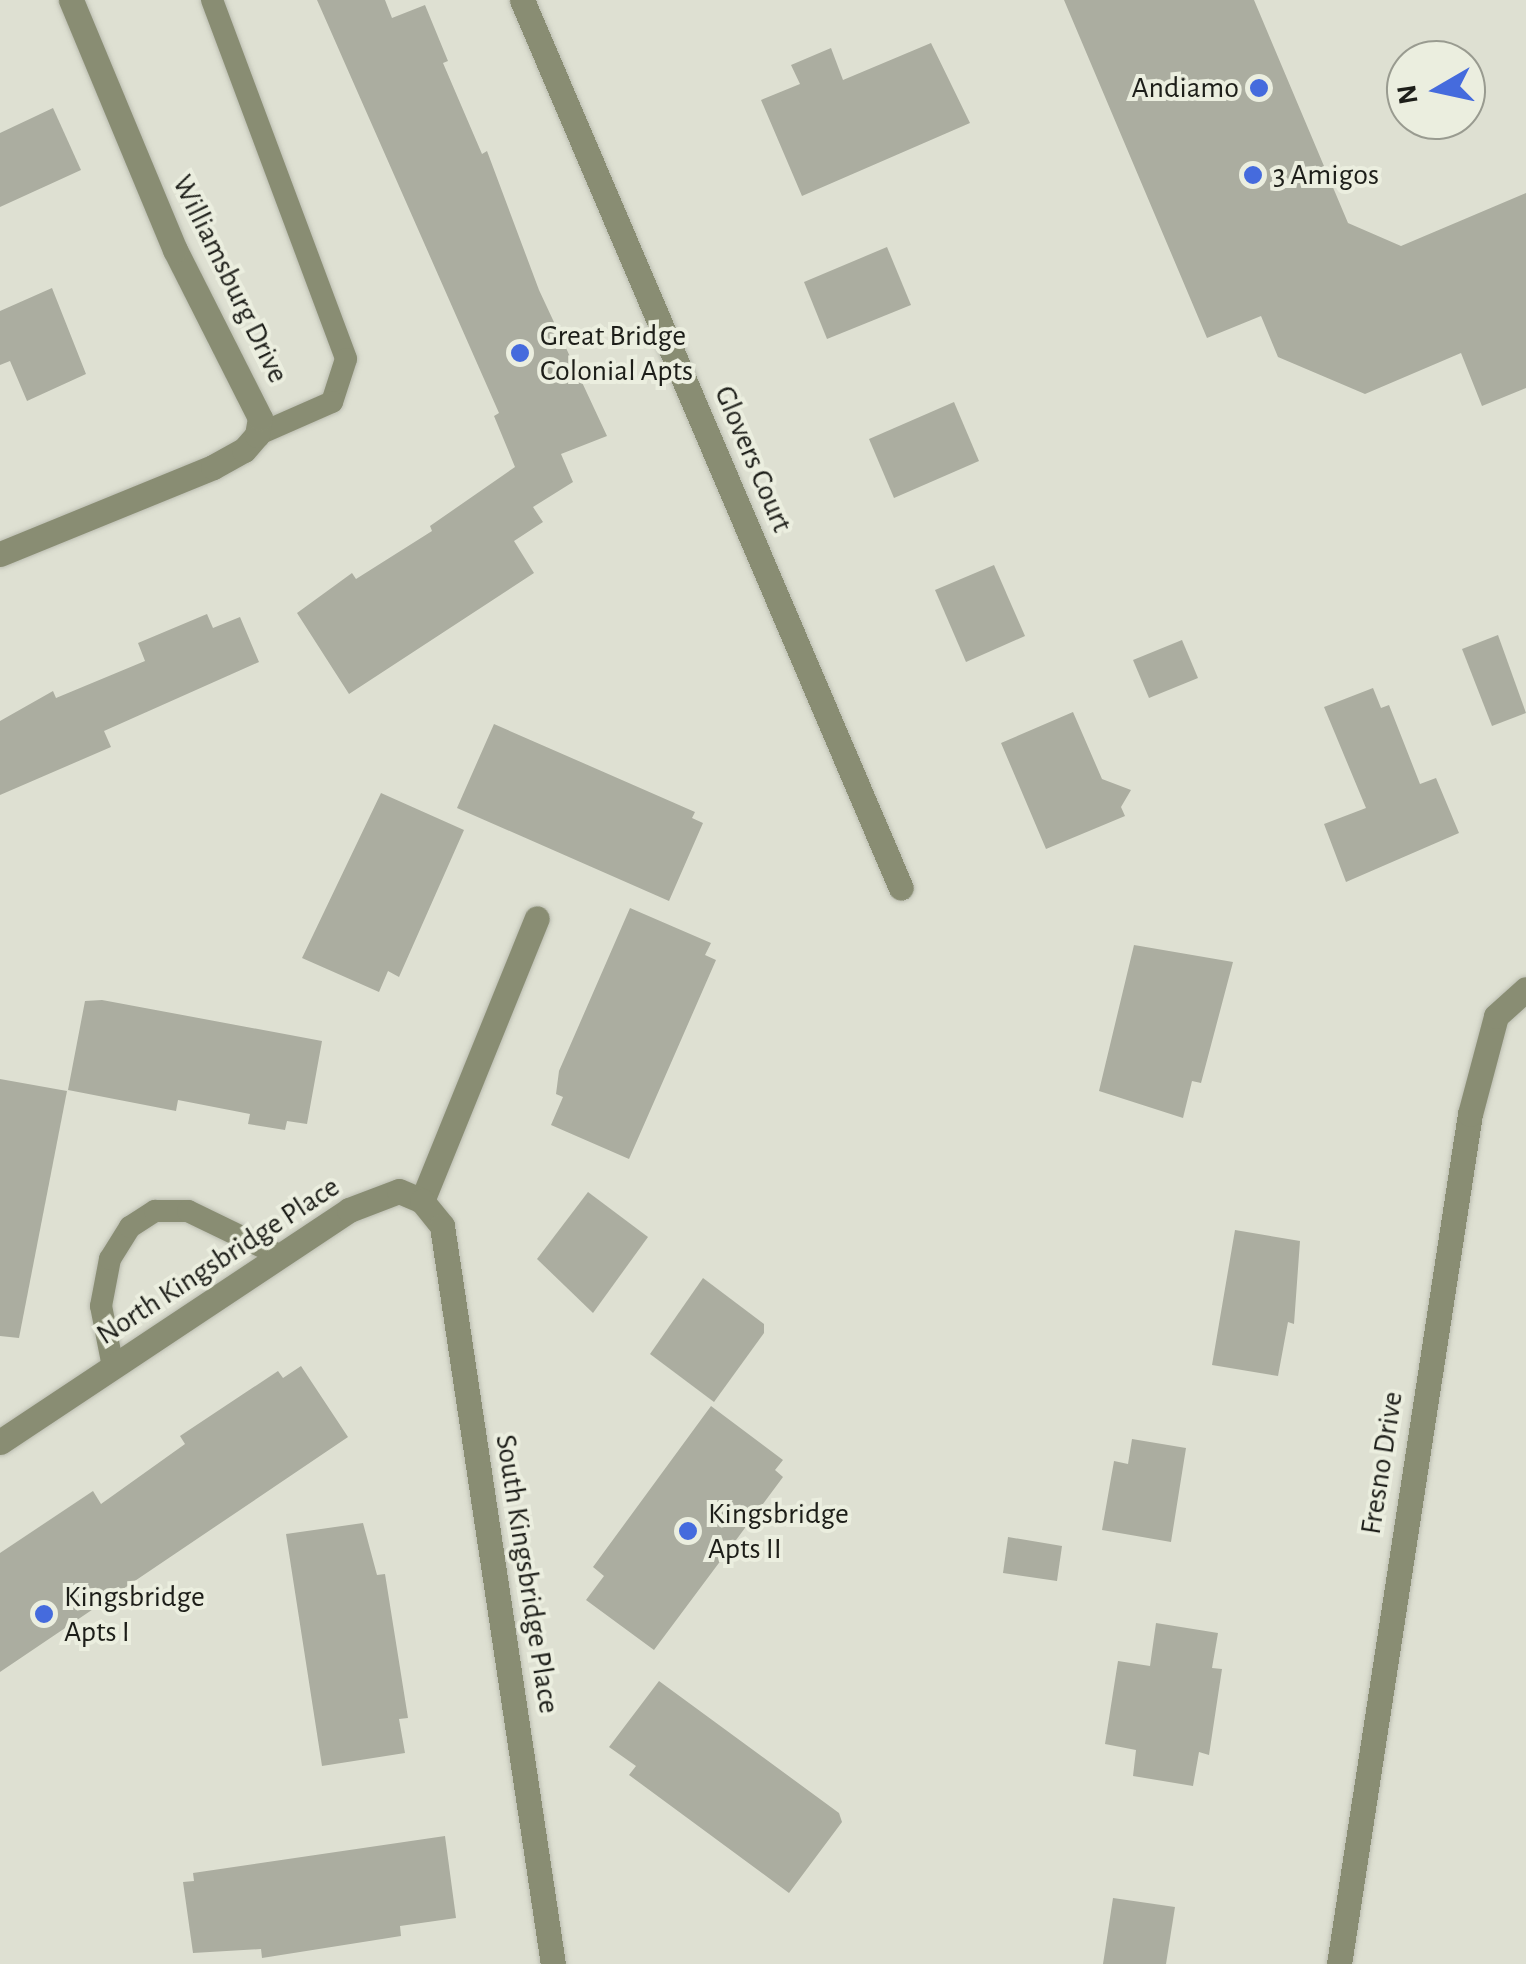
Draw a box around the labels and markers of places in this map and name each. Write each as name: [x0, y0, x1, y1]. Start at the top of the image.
place label: Andiamo: [1131, 70, 1239, 106]
marker: Andiamo: [1248, 77, 1270, 99]
place label: 3 Amigos: [1273, 157, 1379, 193]
marker: 3 Amigos: [1242, 164, 1264, 186]
place label: Great Bridge Colonial Apts: [540, 318, 693, 388]
marker: Great Bridge Colonial Apts: [509, 342, 531, 364]
place label: Kingsbridge Apts II: [708, 1496, 849, 1566]
marker: Kingsbridge Apts II: [677, 1520, 699, 1542]
place label: Kingsbridge Apts I: [64, 1579, 205, 1650]
marker: Kingsbridge Apts I: [33, 1603, 55, 1625]

